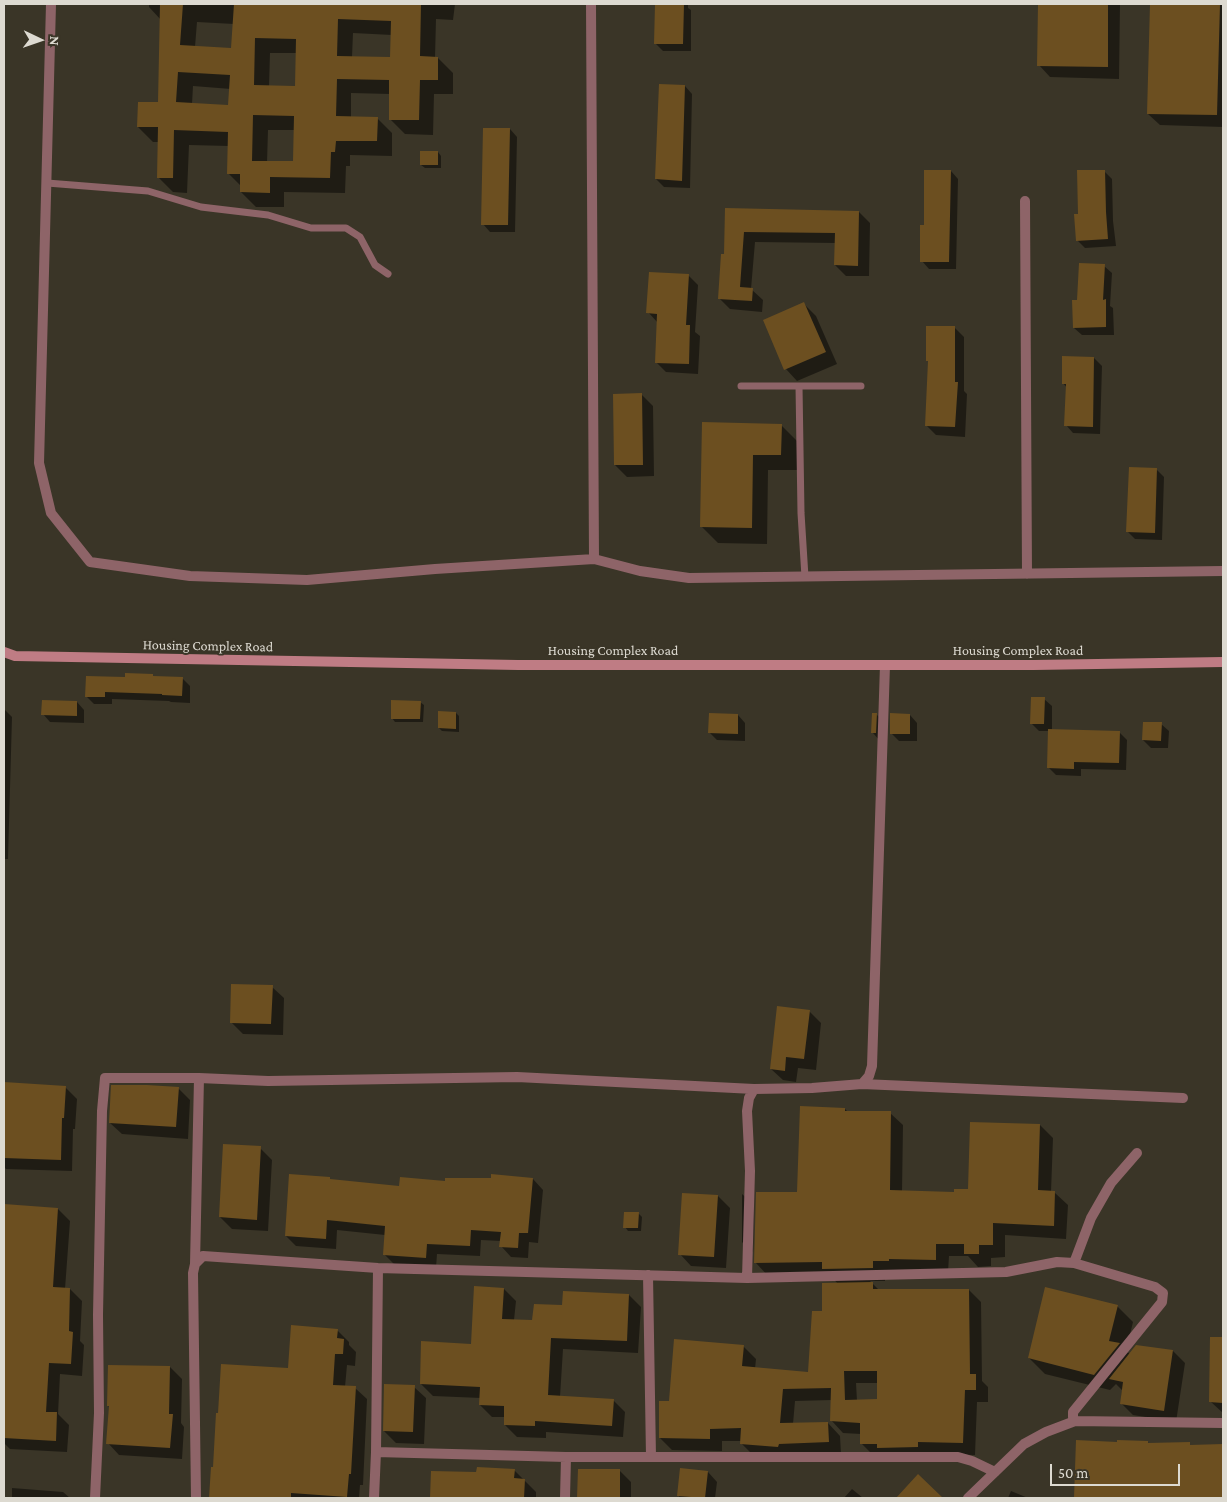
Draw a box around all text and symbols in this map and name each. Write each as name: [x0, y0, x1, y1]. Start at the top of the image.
north arrow: [15, 15, 65, 65]
text: N: [47, 36, 63, 46]
street label: Housing Complex Road: [143, 636, 273, 656]
street label: Housing Complex Road: [548, 643, 678, 659]
street label: Housing Complex Road: [953, 643, 1083, 659]
scale bar: [1052, 1454, 1182, 1486]
text: 50 m: [1058, 1465, 1088, 1481]

